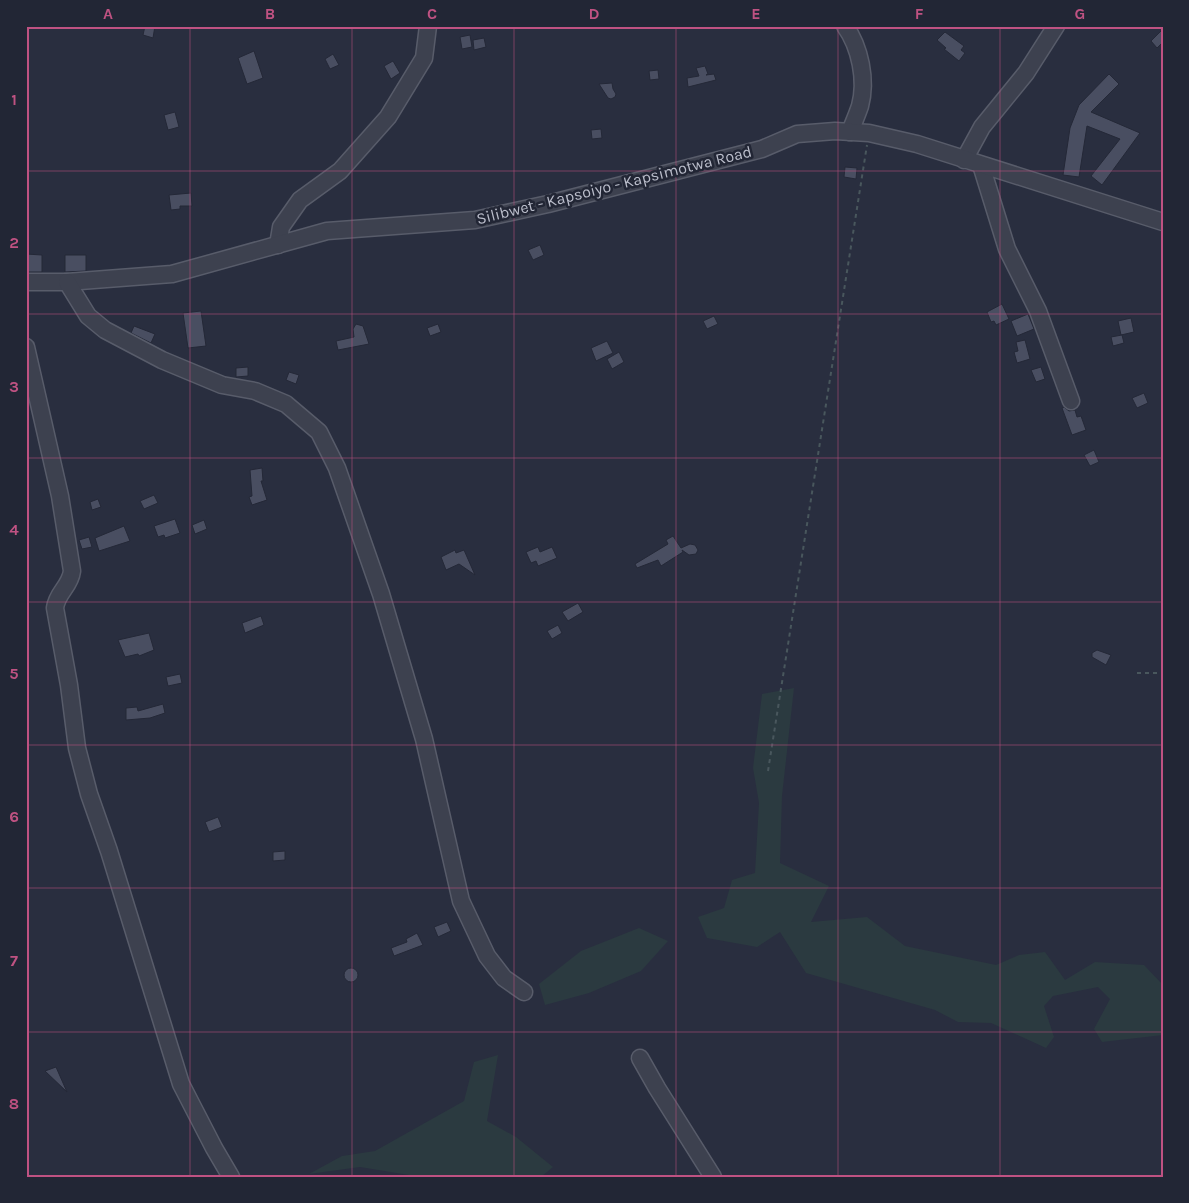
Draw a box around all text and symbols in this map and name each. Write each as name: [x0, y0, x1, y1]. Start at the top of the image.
text: A: [103, 4, 113, 23]
text: B: [265, 4, 275, 23]
text: C: [427, 4, 437, 23]
text: D: [589, 4, 600, 23]
text: E: [751, 4, 761, 23]
text: F: [915, 4, 924, 23]
text: G: [1075, 4, 1085, 23]
text: 1: [11, 90, 17, 109]
street label: Silibwet - Kapsoiyo - Kapsimotwa Road: [474, 142, 754, 228]
text: 2: [9, 233, 19, 252]
text: 3: [9, 377, 19, 396]
text: 4: [9, 520, 19, 539]
text: 5: [9, 664, 19, 683]
text: 6: [9, 807, 19, 826]
text: 7: [10, 951, 18, 970]
text: 8: [9, 1094, 19, 1113]

